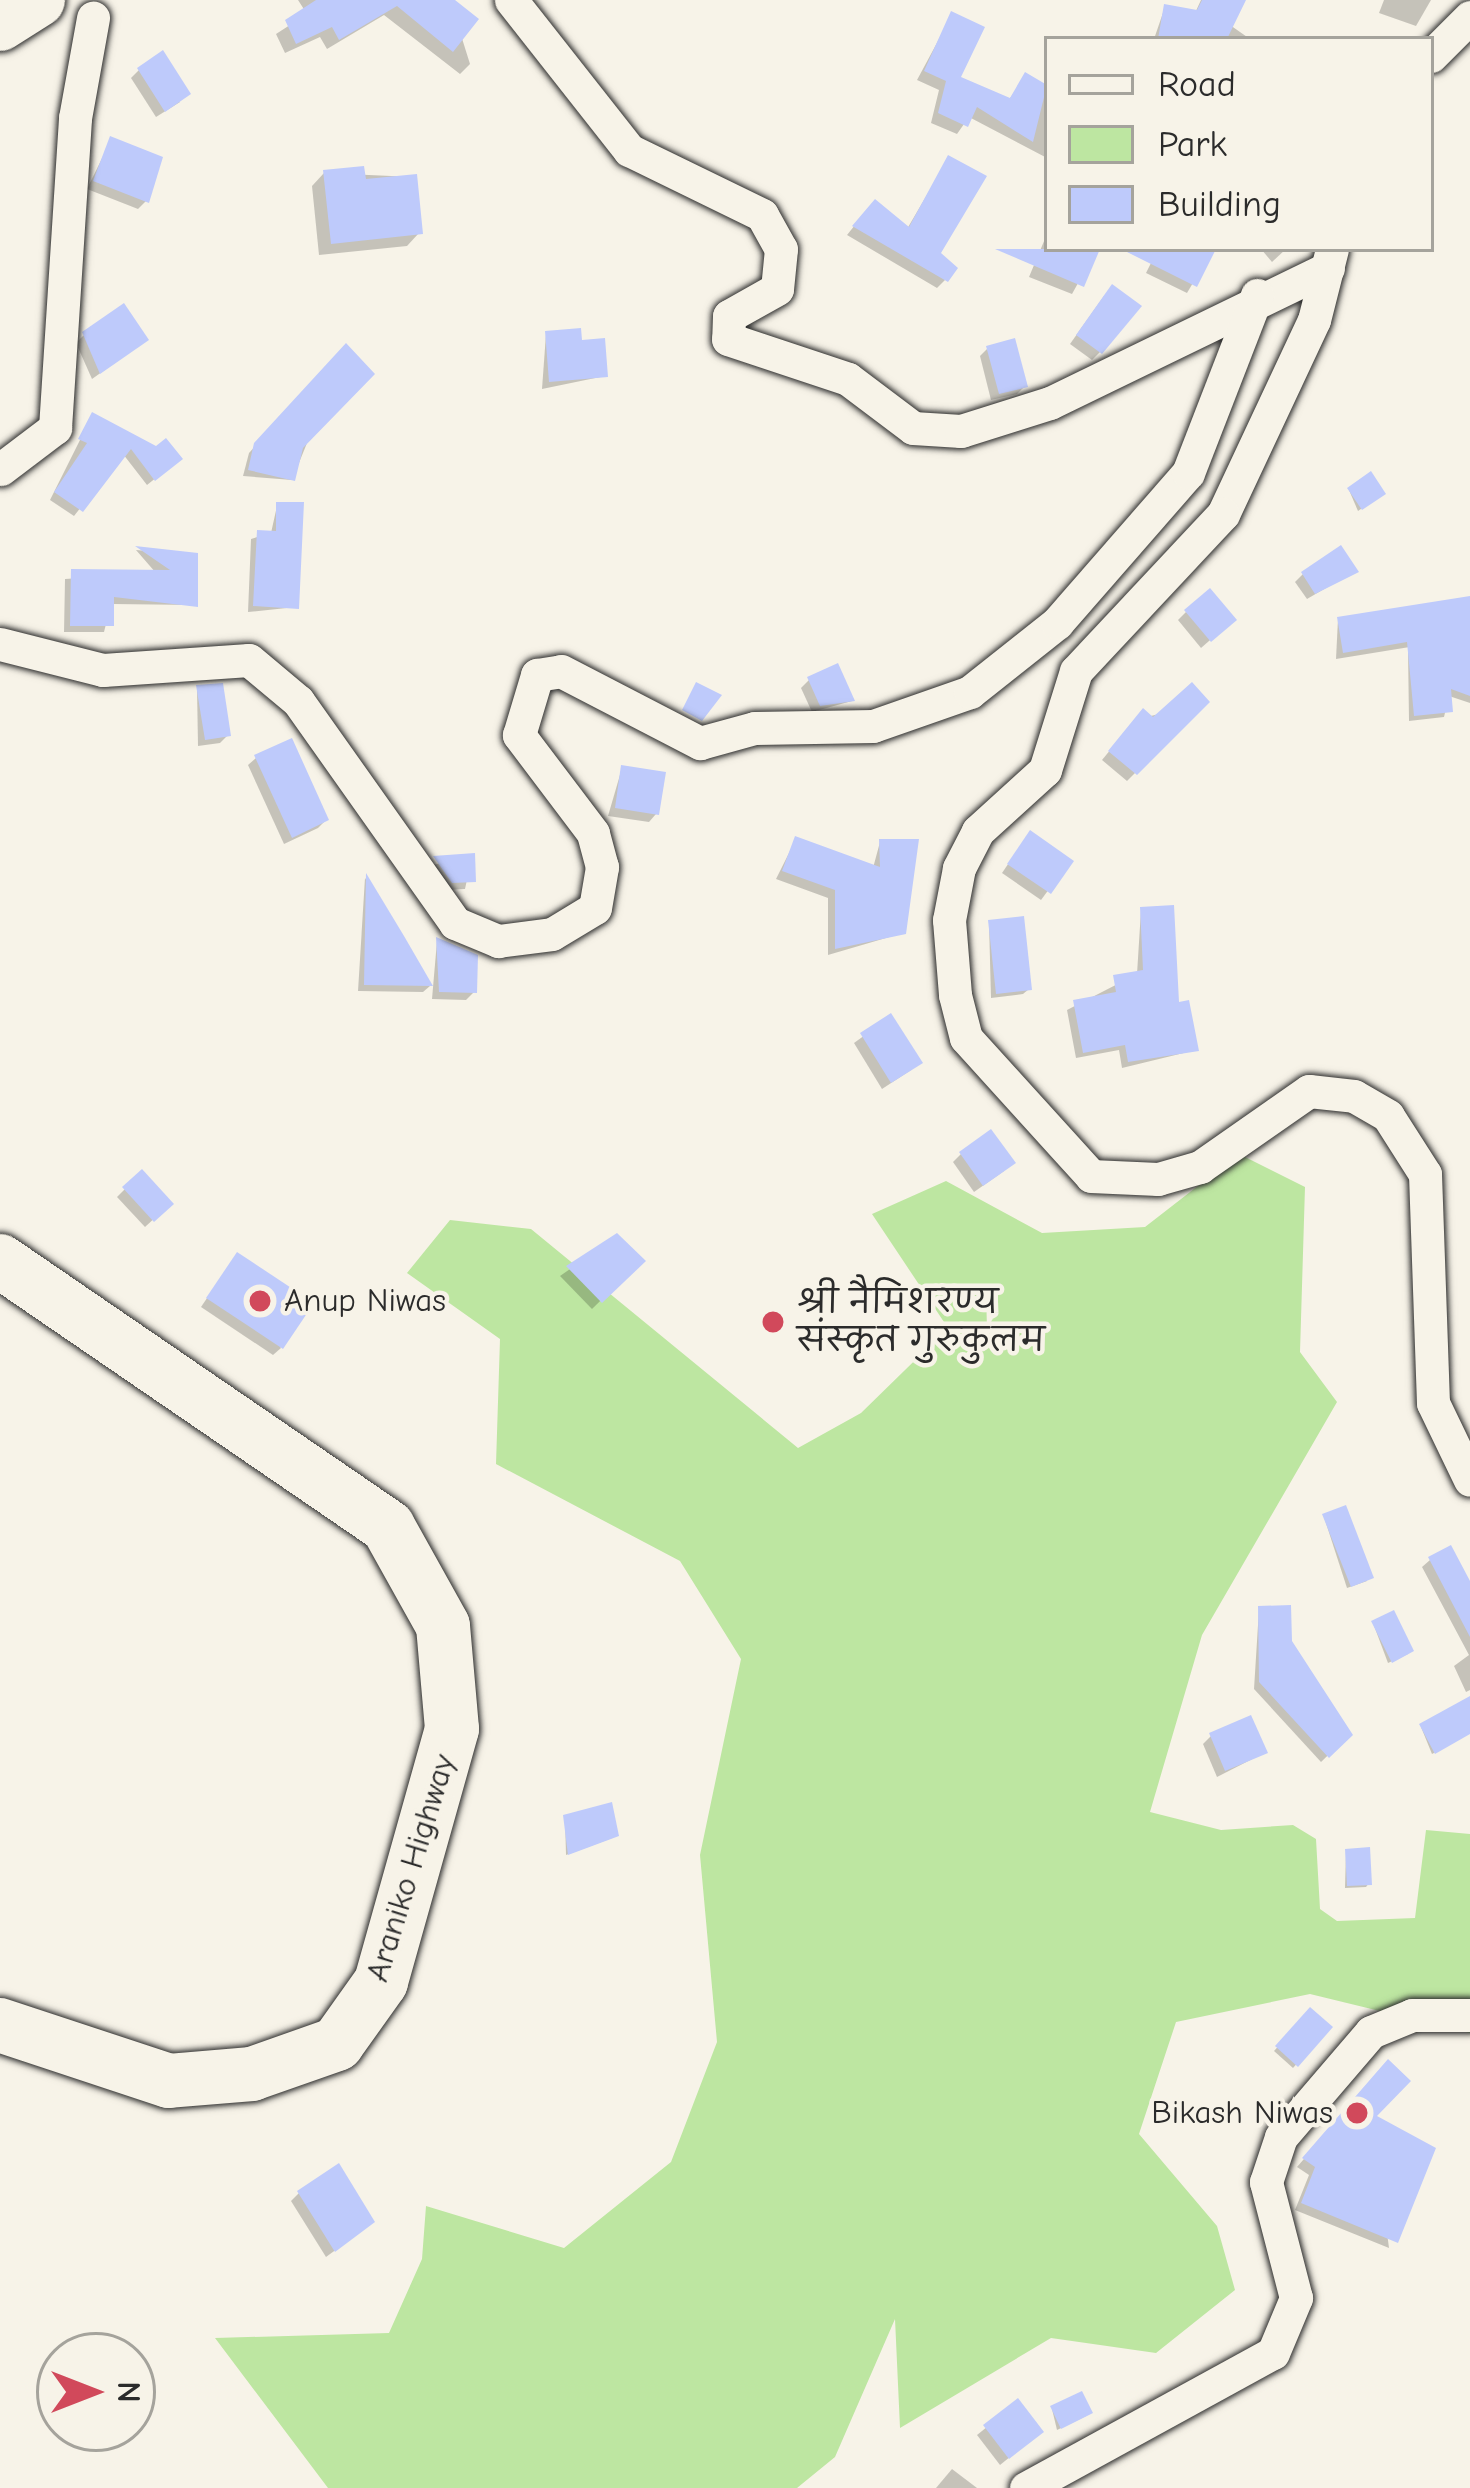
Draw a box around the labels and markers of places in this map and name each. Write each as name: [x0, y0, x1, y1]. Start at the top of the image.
place label: Anup Niwas: [284, 1281, 446, 1321]
place label: श्री नैमिशरण्य संस्कृत गुरुकुलम: [797, 1283, 1045, 1361]
marker: Anup Niwas: [247, 1288, 273, 1314]
marker: श्री नैमिशरण्य संस्कृत गुरुकुलम: [760, 1309, 786, 1335]
place label: Bikash Niwas: [1151, 2093, 1333, 2133]
marker: Bikash Niwas: [1344, 2100, 1370, 2126]

